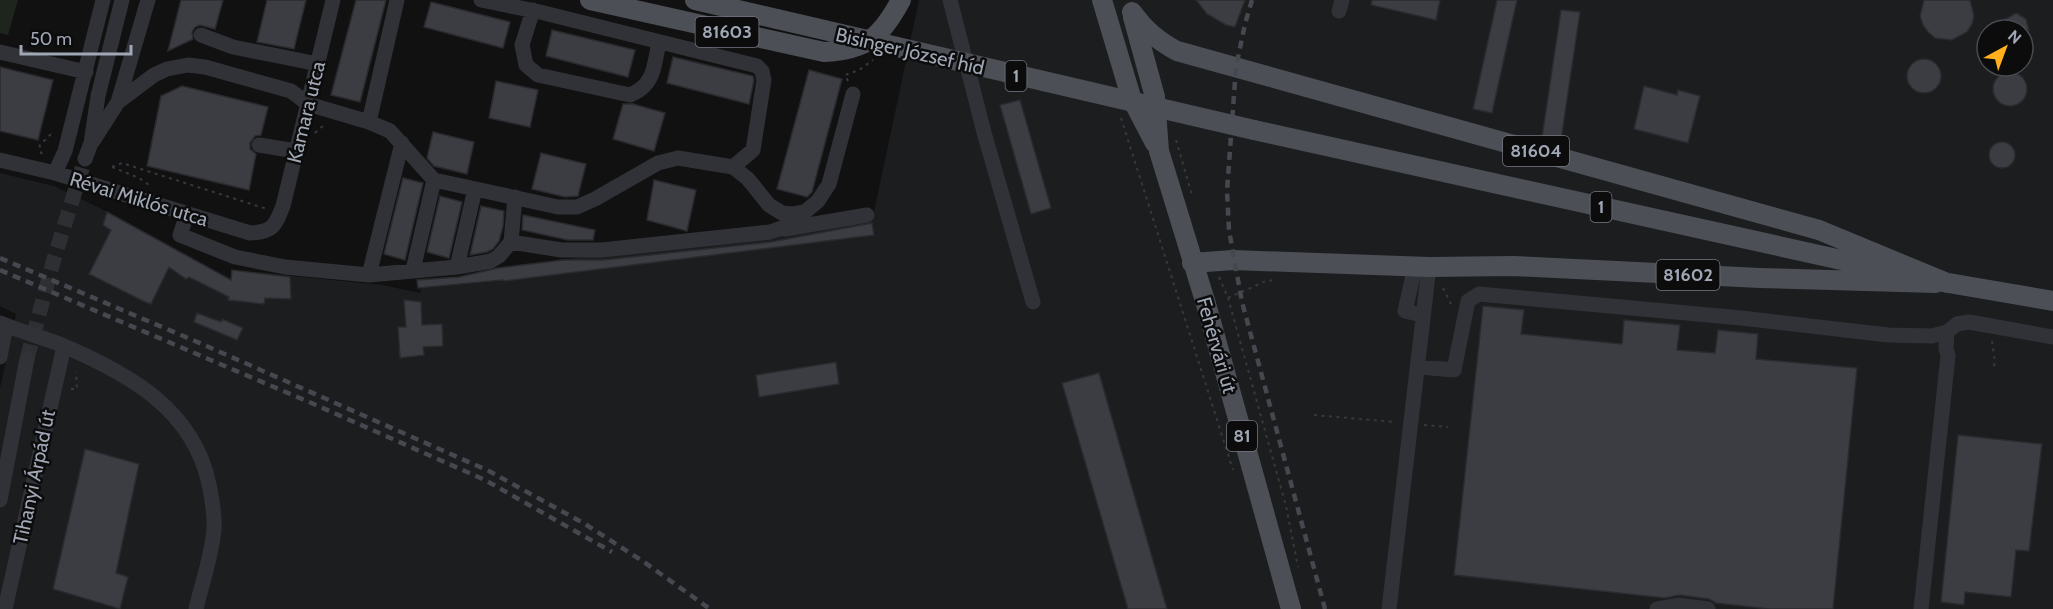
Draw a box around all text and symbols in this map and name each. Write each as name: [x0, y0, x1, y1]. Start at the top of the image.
road number: 81603: [696, 17, 758, 47]
scale bar: [21, 18, 130, 56]
north arrow: [1975, 18, 2035, 78]
street label: Bisinger József híd: [833, 22, 987, 80]
text: N: [2004, 26, 2025, 48]
text: 50 m: [30, 28, 72, 50]
street label: Kamara utca: [282, 58, 330, 165]
road number: 1: [1006, 61, 1026, 91]
road number: 81604: [1503, 136, 1569, 166]
street label: Révai Miklós utca: [67, 167, 211, 232]
road number: 1: [1590, 192, 1612, 222]
road number: 81602: [1656, 260, 1720, 290]
street label: Fehérvári út: [1192, 294, 1242, 396]
street label: Tihanyi Árpád út: [8, 407, 60, 547]
road number: 81: [1227, 421, 1257, 451]

